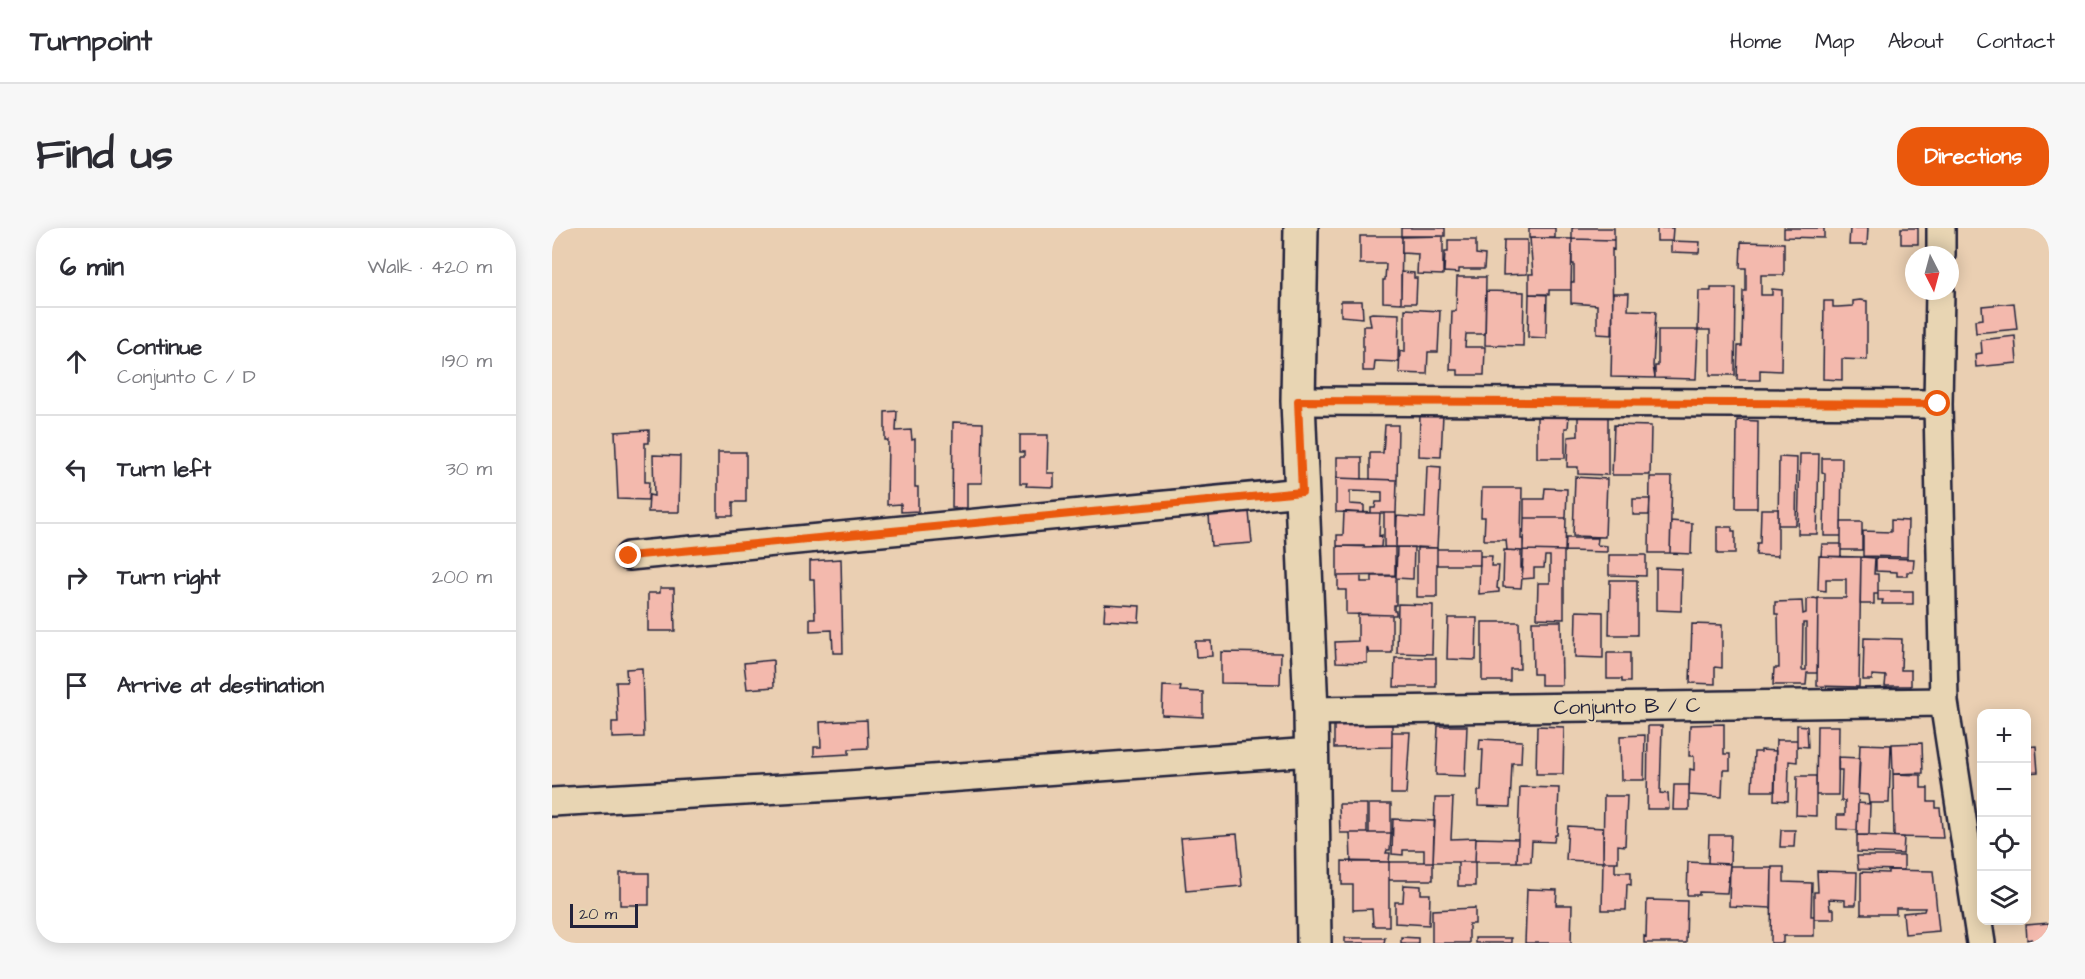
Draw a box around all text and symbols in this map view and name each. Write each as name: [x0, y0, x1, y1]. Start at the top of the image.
text: Turnpoint: [30, 22, 152, 61]
text: Home: [1730, 27, 1782, 56]
text: Map: [1815, 27, 1855, 56]
text: About: [1888, 27, 1944, 56]
text: Contact: [1977, 27, 2055, 56]
text: Find us: [36, 127, 173, 185]
button: Directions: [1897, 127, 2049, 186]
north arrow: [1905, 246, 1959, 300]
text: 6 min: [60, 249, 124, 285]
text: Walk · 420 m: [368, 253, 492, 281]
text: Continue: [117, 332, 202, 363]
icon: ahead: [60, 345, 93, 378]
text: 190 m: [442, 347, 492, 375]
text: Conjunto C / D: [117, 363, 256, 391]
route start: [1924, 390, 1950, 416]
icon: left: [60, 453, 93, 486]
text: Turn left: [117, 454, 211, 485]
text: 30 m: [446, 455, 492, 483]
route end: [615, 542, 641, 568]
icon: right: [60, 561, 93, 594]
text: Turn right: [117, 562, 220, 593]
text: 200 m: [432, 563, 492, 591]
icon: arrive: [60, 669, 93, 702]
text: Arrive at destination: [117, 670, 324, 701]
street label: Conjunto B / C: [1553, 691, 1701, 722]
map controls: [1977, 709, 2031, 925]
button: +: [1977, 709, 2031, 763]
button: −: [1977, 763, 2031, 817]
button: locate: [1977, 817, 2031, 871]
button: layers: [1977, 871, 2031, 925]
scale bar: [570, 901, 638, 928]
text: 20 m: [579, 903, 617, 925]

